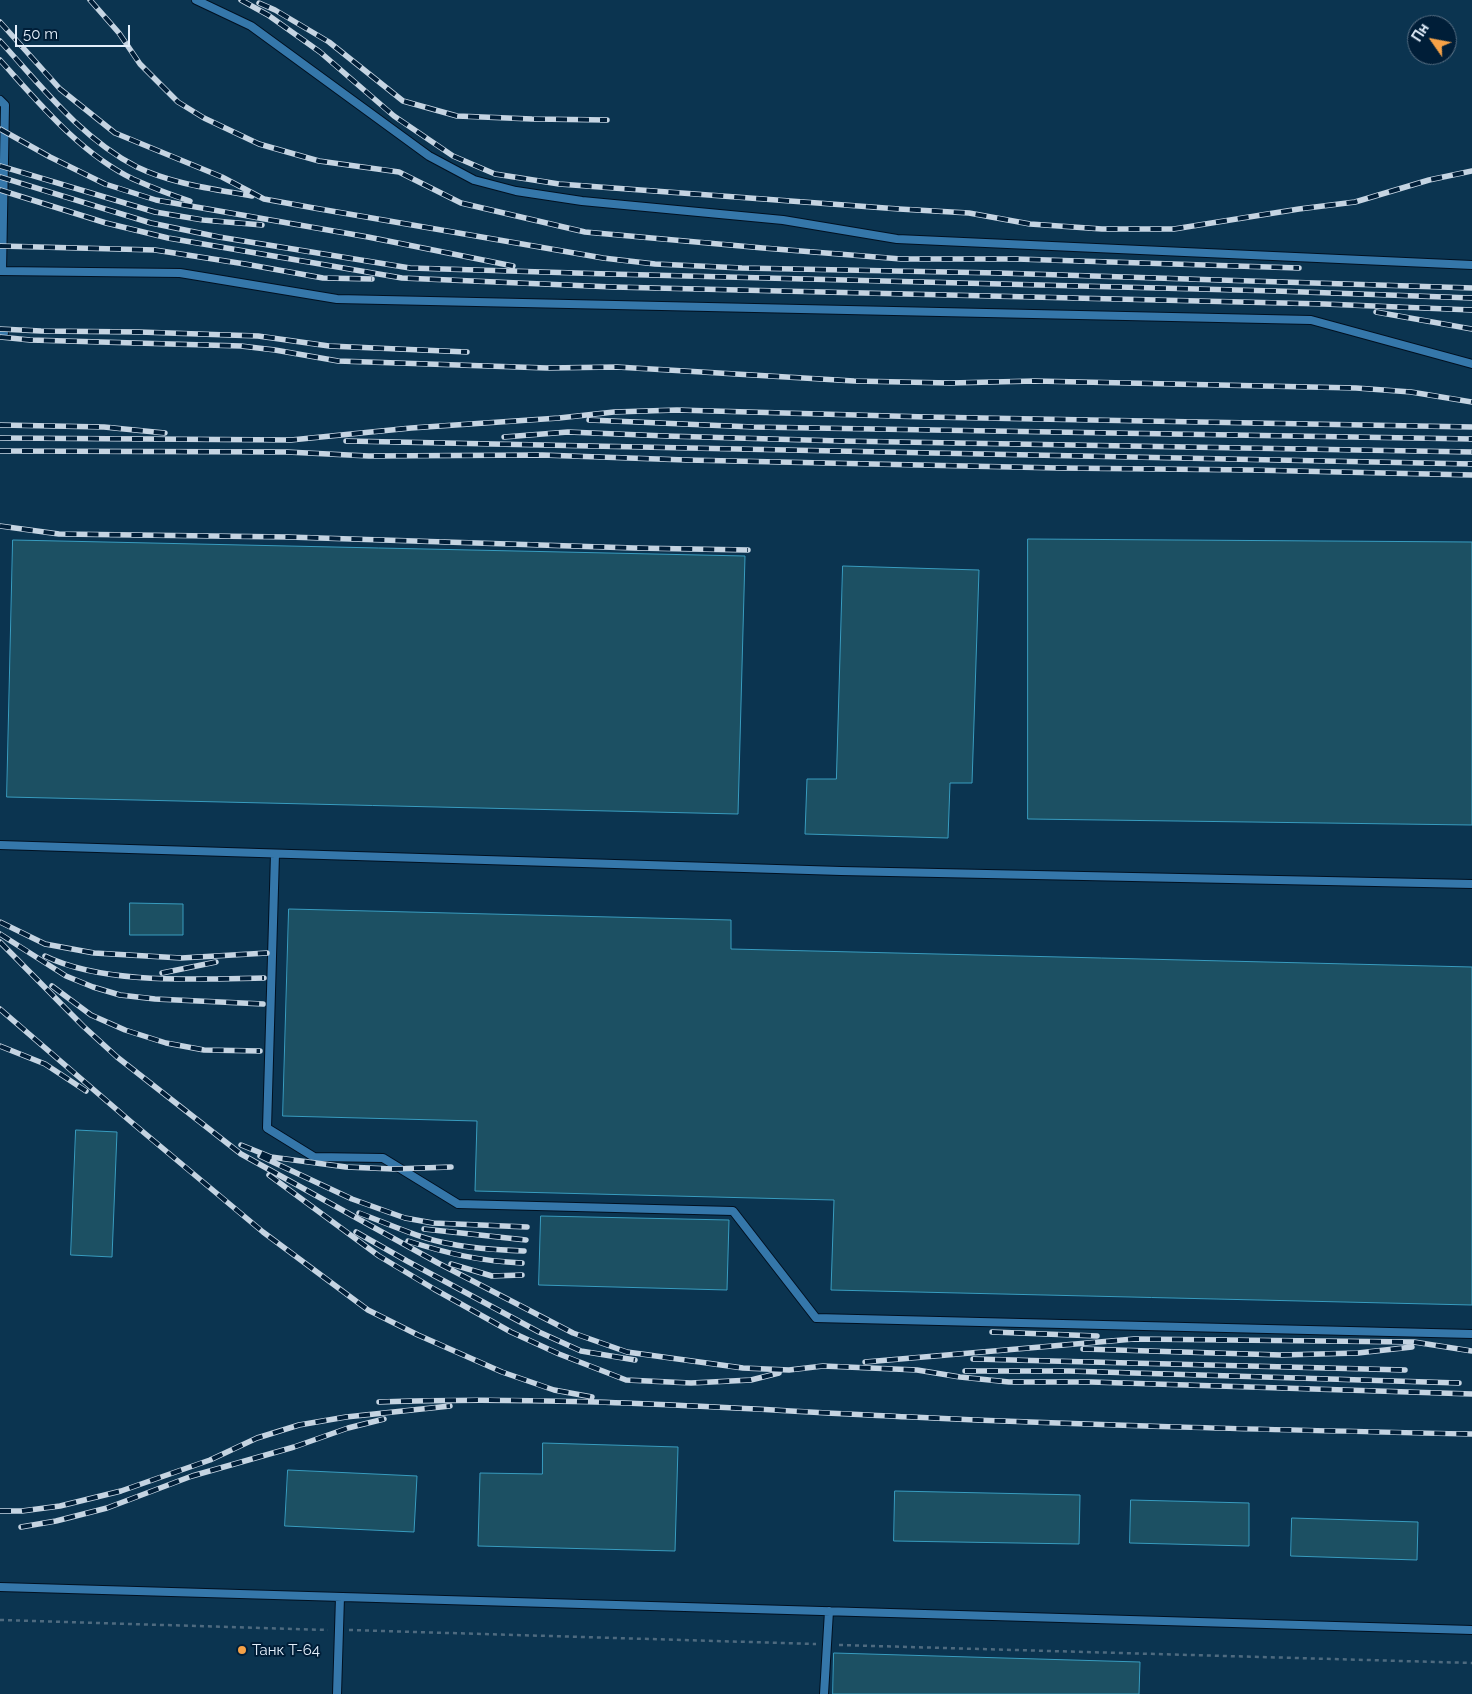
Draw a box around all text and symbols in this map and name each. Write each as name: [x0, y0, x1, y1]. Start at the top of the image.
scale bar: [18, 15, 132, 47]
north arrow: [1407, 15, 1457, 65]
text: Пн: [1408, 20, 1432, 45]
text: 50 m: [23, 25, 58, 43]
place label: Танк Т-64: [252, 1641, 320, 1659]
marker: Танк Т-64: [236, 1644, 248, 1656]

